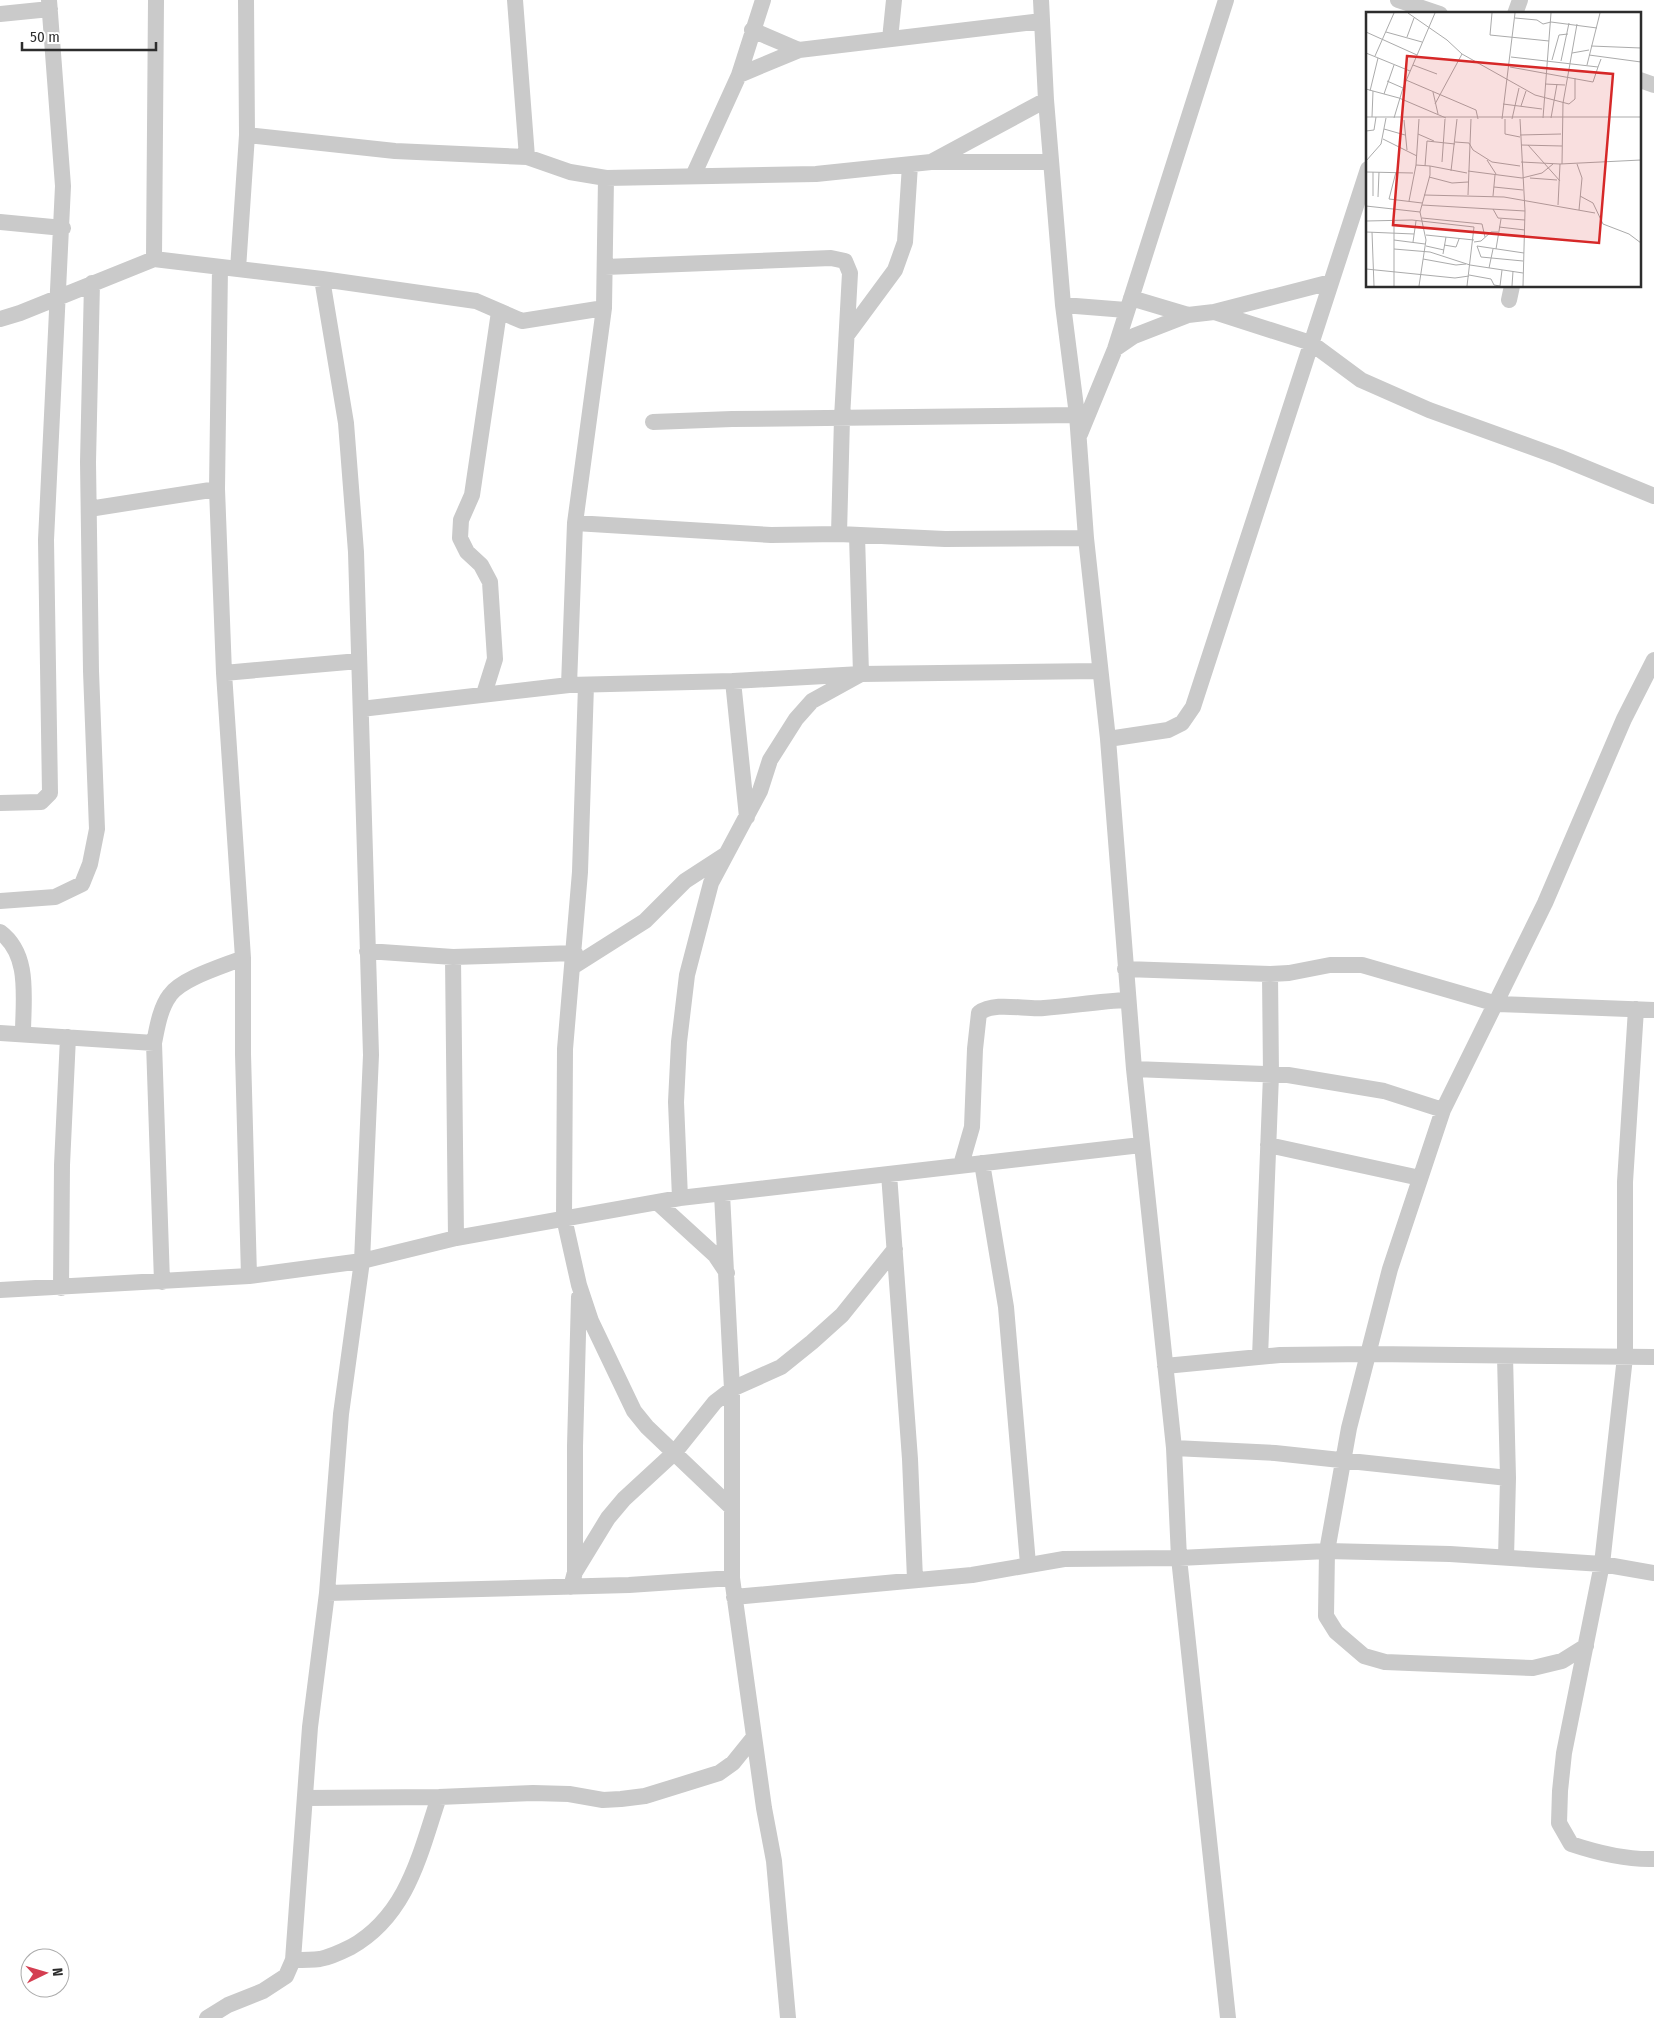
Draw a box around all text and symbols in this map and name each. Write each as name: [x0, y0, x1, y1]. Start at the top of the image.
inset map: [1366, 12, 1642, 288]
scale bar: [22, 20, 156, 52]
text: 50 m: [30, 28, 60, 46]
north arrow: [20, 1948, 70, 1998]
text: N: [49, 1967, 66, 1977]

